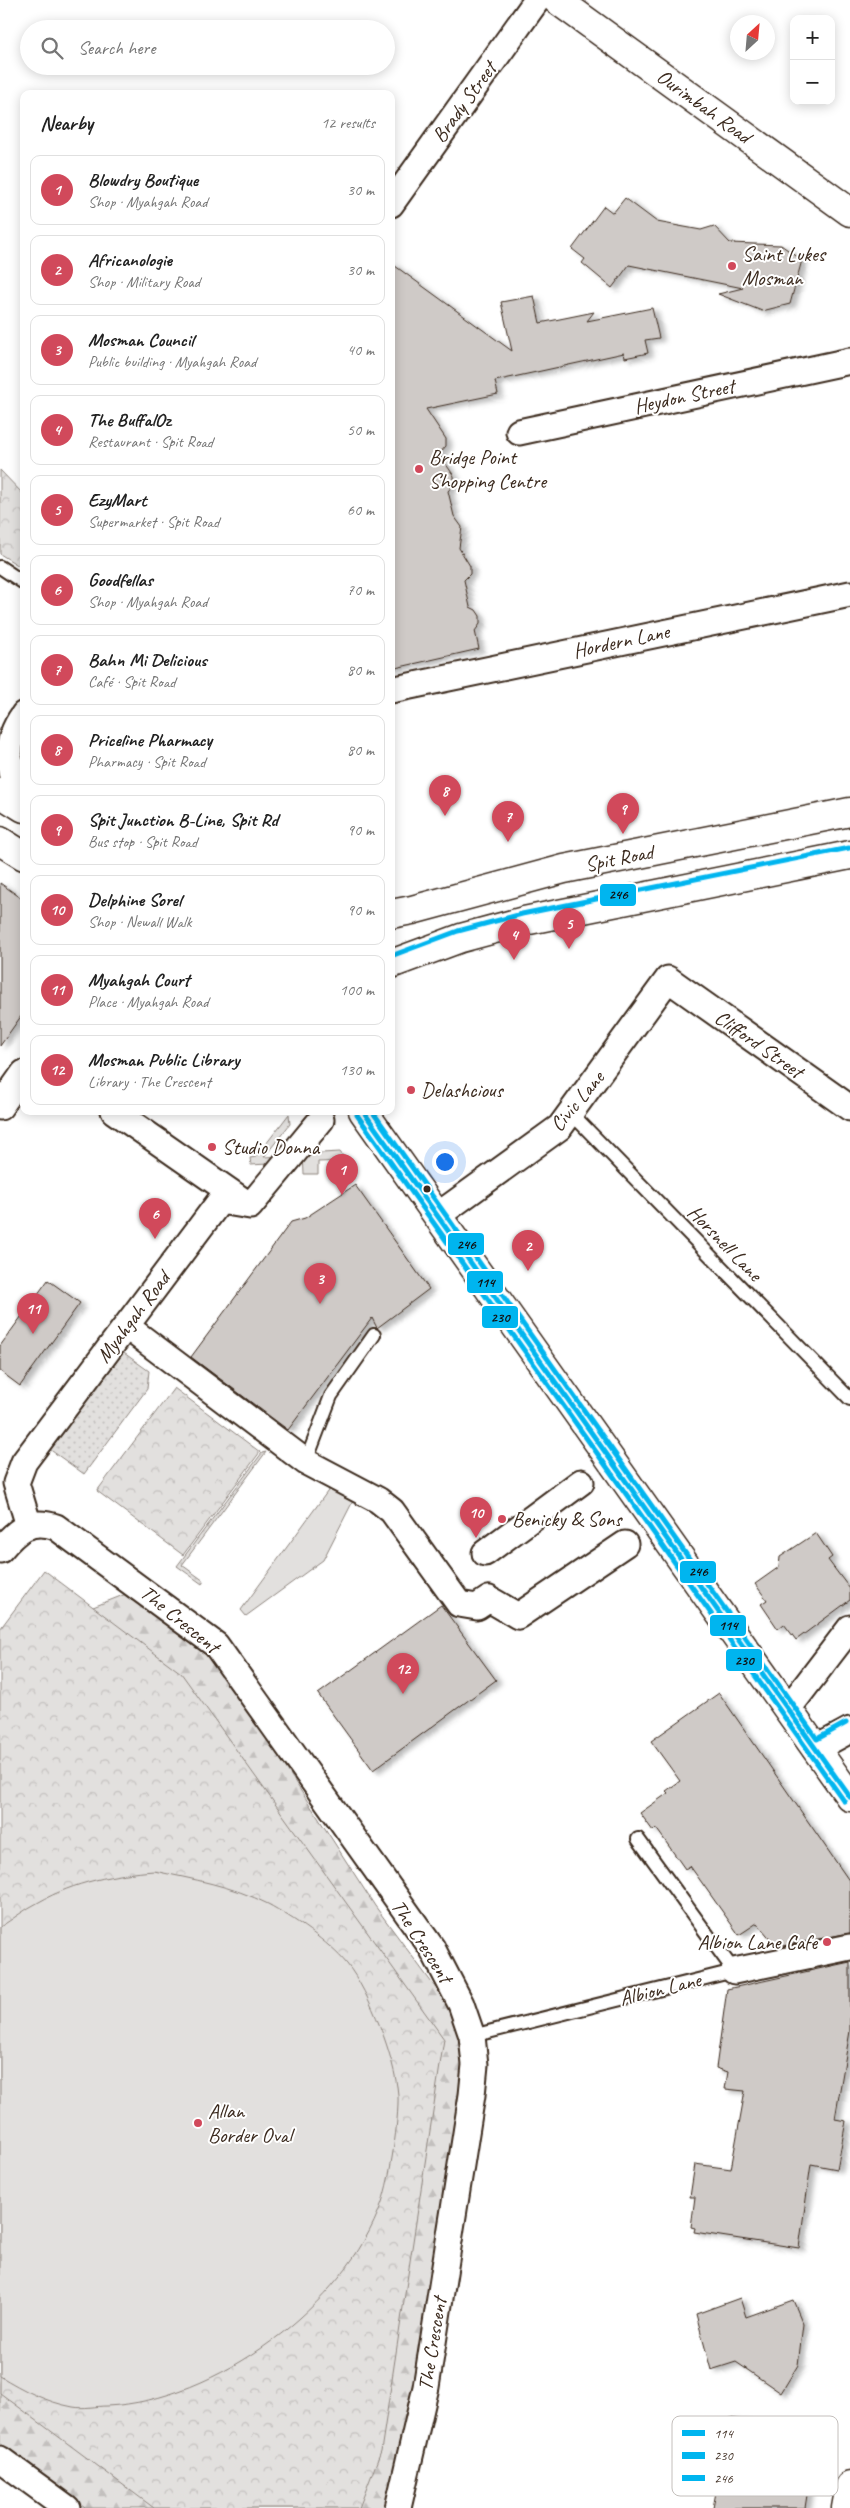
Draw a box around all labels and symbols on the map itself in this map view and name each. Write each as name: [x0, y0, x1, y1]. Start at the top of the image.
north arrow: [730, 15, 775, 60]
street label: Brady Street: [426, 54, 504, 147]
street label: Ourimbah Road: [652, 63, 759, 151]
place label: Saint Lukes Mosman: [742, 241, 827, 291]
marker: Saint Lukes Mosman: [726, 260, 738, 272]
street label: Heydon Street: [632, 372, 739, 419]
place label: Bridge Point Shopping Centre: [429, 444, 548, 494]
marker: Bridge Point Shopping Centre: [413, 463, 425, 475]
street label: Hordern Lane: [570, 618, 674, 664]
pin: 8: [429, 775, 461, 816]
pin: 9: [607, 793, 639, 834]
pin: 7: [492, 801, 524, 842]
street label: Spit Road: [583, 838, 658, 877]
line badge: 246: [599, 883, 637, 907]
text: 246: [608, 886, 629, 903]
pin: 5: [553, 908, 585, 949]
pin: 4: [498, 919, 530, 960]
street label: Clifford Street: [710, 1004, 811, 1086]
street label: Civic Lane: [544, 1064, 611, 1137]
place label: Delashcious: [421, 1077, 505, 1103]
marker: Delashcious: [405, 1084, 417, 1096]
place label: Studio Donna: [222, 1134, 321, 1160]
marker: Studio Donna: [206, 1141, 218, 1153]
your location: [432, 1149, 458, 1175]
pin: 1: [326, 1154, 358, 1195]
unlabelled marker: [422, 1184, 432, 1194]
pin: 6: [139, 1198, 171, 1239]
street label: Horsnell Lane: [682, 1199, 769, 1288]
pin: 2: [512, 1230, 544, 1271]
line badge: 246: [447, 1232, 485, 1256]
text: 246: [456, 1236, 477, 1253]
street label: Myahgah Road: [90, 1263, 178, 1368]
pin: 3: [304, 1263, 336, 1304]
line badge: 114: [466, 1270, 504, 1294]
text: 114: [476, 1274, 496, 1291]
pin: 11: [17, 1293, 49, 1334]
line badge: 230: [481, 1305, 519, 1329]
text: 230: [491, 1309, 511, 1326]
pin: 10: [460, 1497, 492, 1538]
place label: Benicky & Sons: [512, 1506, 623, 1532]
marker: Benicky & Sons: [496, 1513, 508, 1525]
line badge: 246: [679, 1560, 717, 1584]
text: 246: [688, 1563, 709, 1580]
street label: The Crescent: [135, 1579, 227, 1661]
line badge: 114: [709, 1614, 747, 1637]
text: 114: [719, 1617, 739, 1634]
line badge: 230: [725, 1648, 763, 1672]
text: 230: [735, 1652, 755, 1669]
pin: 12: [387, 1653, 419, 1694]
street label: The Crescent: [385, 1894, 460, 1990]
place label: Albion Lane Cafe: [698, 1929, 818, 1955]
marker: Albion Lane Cafe: [821, 1936, 833, 1948]
street label: Albion Lane: [617, 1966, 705, 2012]
place label: Allan Border Oval: [208, 2098, 295, 2148]
marker: Allan Border Oval: [192, 2117, 204, 2129]
street label: The Crescent: [412, 2293, 453, 2392]
legend: [672, 2416, 838, 2496]
text: 114: [714, 2425, 735, 2442]
text: 230: [714, 2447, 735, 2464]
text: 246: [714, 2470, 734, 2487]

